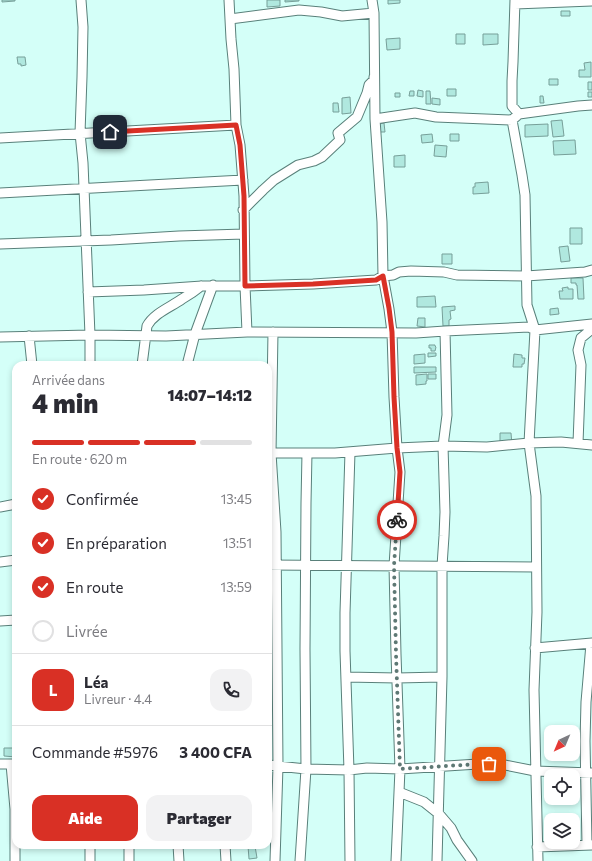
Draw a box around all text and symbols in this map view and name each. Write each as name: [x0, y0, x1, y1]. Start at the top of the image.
pin: [93, 115, 127, 149]
icon: home: [99, 121, 121, 143]
text: Arrivée dans: [32, 372, 105, 388]
text: 14:07–14:12: [168, 386, 252, 404]
text: 4 min: [32, 387, 98, 418]
text: En route · 620 m: [32, 451, 127, 467]
icon: check: [32, 488, 54, 510]
text: Confirmée: [66, 490, 139, 508]
text: 13:45: [221, 491, 252, 507]
courier: [377, 500, 417, 540]
icon: bike: [386, 509, 408, 531]
icon: check: [32, 532, 54, 554]
text: En préparation: [66, 534, 167, 552]
text: 13:51: [223, 535, 252, 551]
icon: check: [32, 576, 54, 598]
text: En route: [66, 578, 123, 596]
text: 13:59: [221, 579, 252, 595]
text: Livrée: [66, 622, 108, 640]
button: phone: [210, 669, 252, 711]
text: Léa: [84, 673, 109, 691]
text: L: [49, 681, 57, 699]
text: Livreur · 4.4: [84, 691, 152, 707]
north arrow: [544, 725, 580, 761]
map controls: [544, 725, 580, 849]
text: Commande #5976: [32, 743, 158, 761]
text: 3 400 CFA: [179, 743, 252, 761]
pin: [472, 747, 506, 781]
icon: bag: [478, 753, 500, 775]
button: locate: [544, 769, 580, 805]
button: Aide: [32, 795, 138, 841]
button: Partager: [146, 795, 252, 841]
button: layers: [544, 813, 580, 849]

